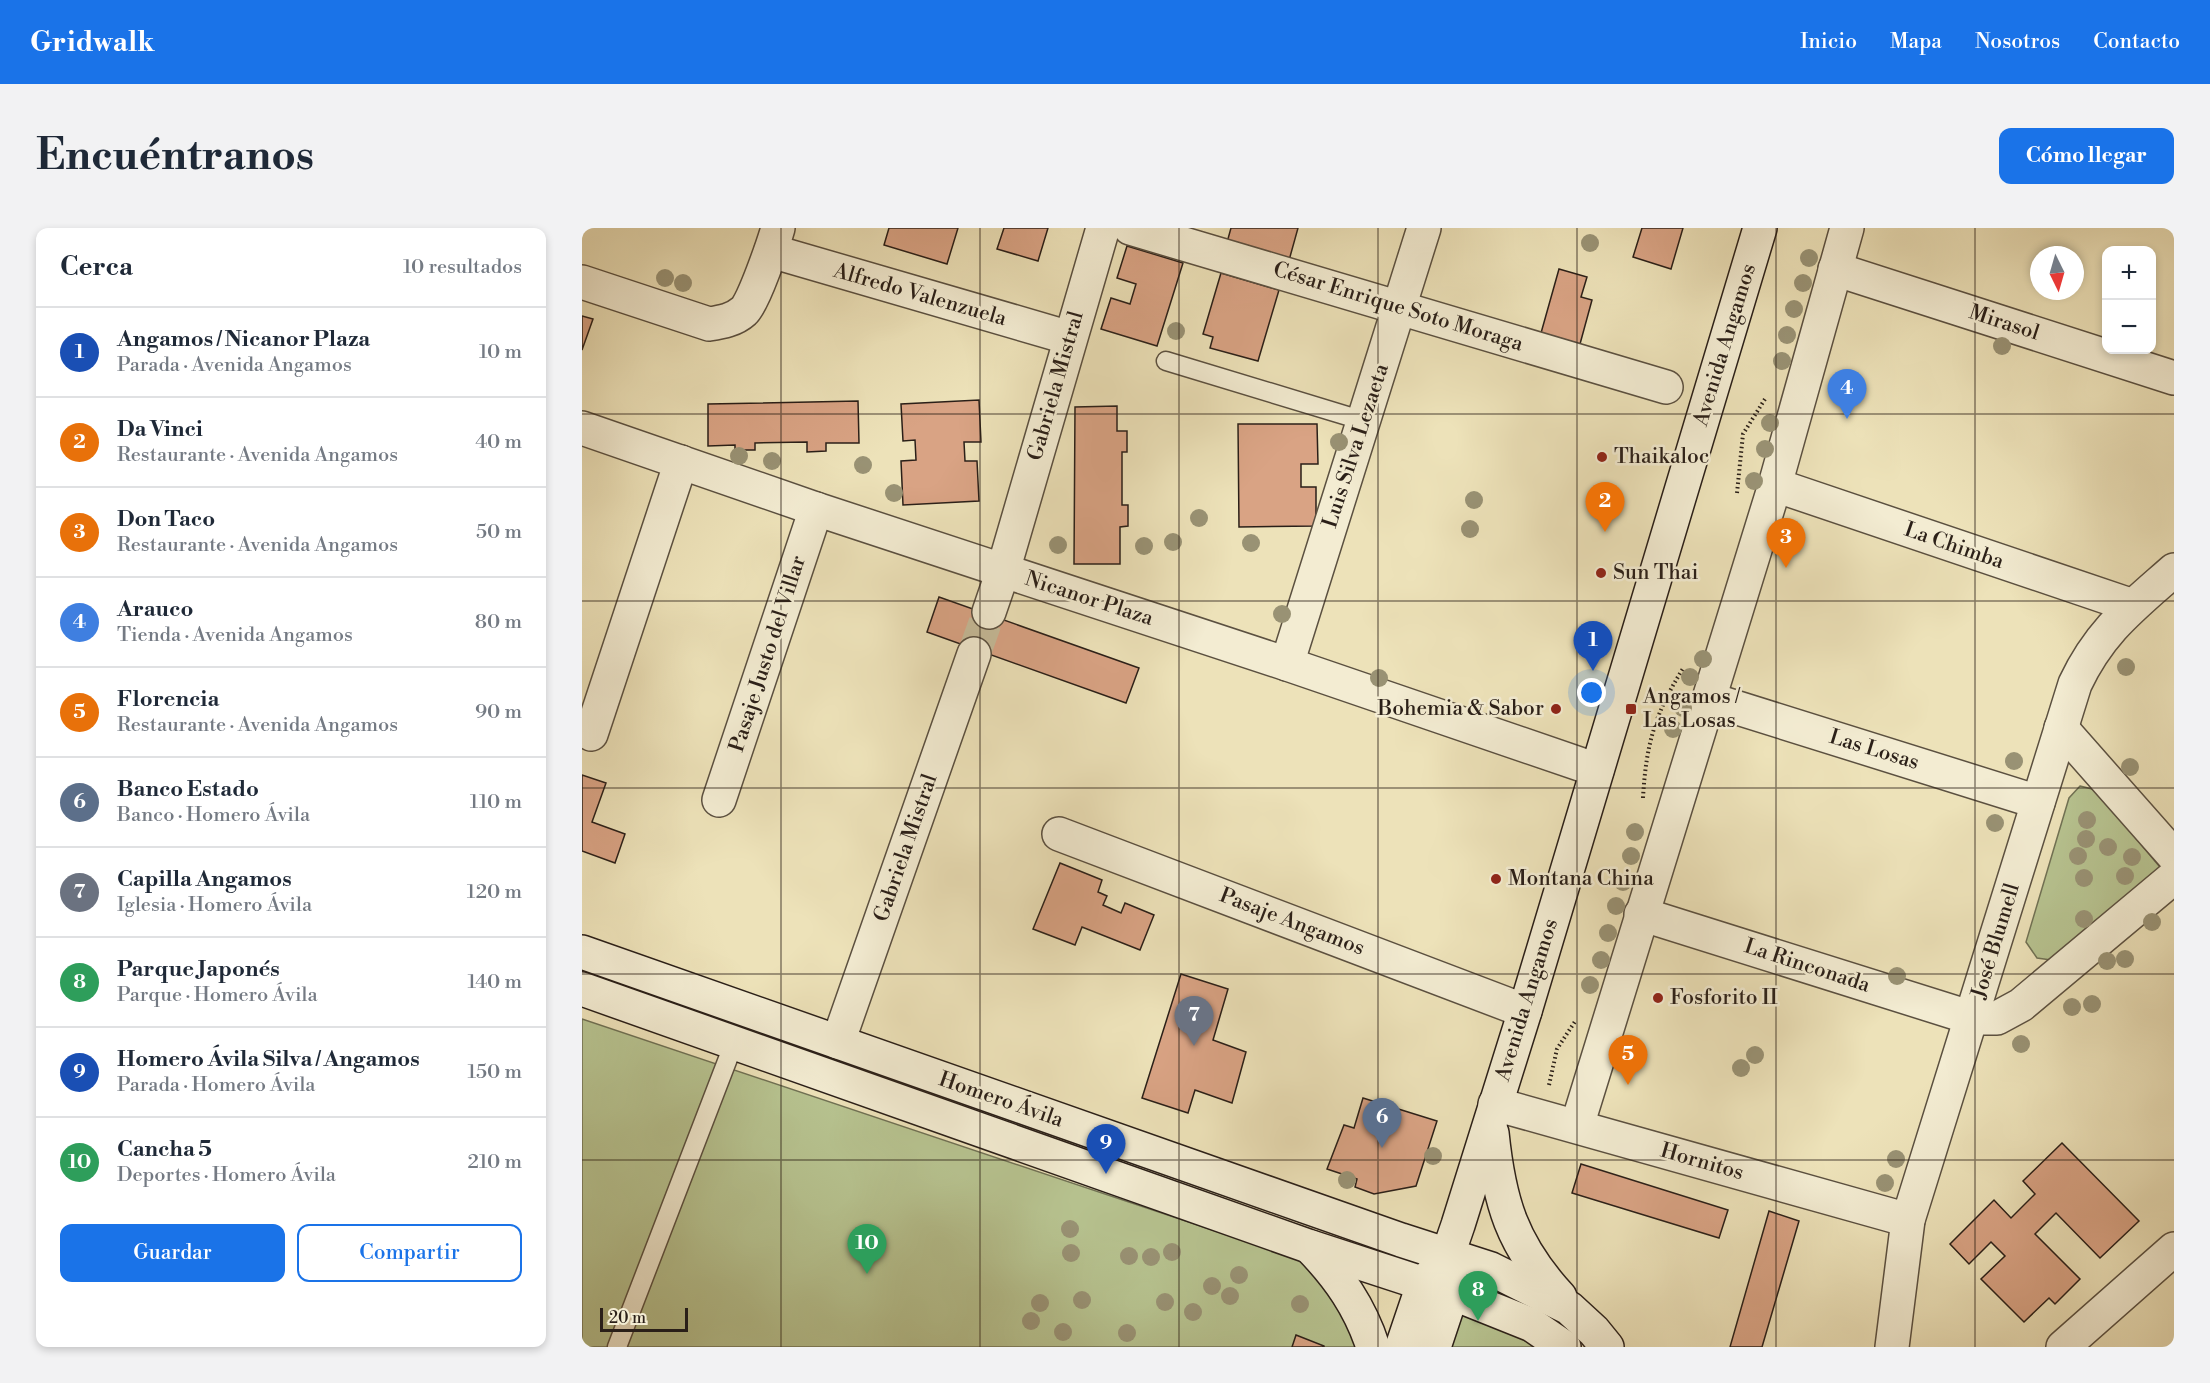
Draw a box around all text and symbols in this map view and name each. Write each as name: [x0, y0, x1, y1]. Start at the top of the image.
text: Gridwalk: [30, 25, 154, 60]
text: Inicio: [1800, 29, 1857, 55]
text: Mapa: [1890, 29, 1942, 55]
text: Nosotros: [1975, 29, 2060, 55]
text: Contacto: [2093, 29, 2180, 55]
button: Cómo llegar: [1999, 128, 2174, 184]
text: Encuéntranos: [36, 130, 314, 183]
north arrow: [2030, 246, 2084, 300]
map controls: [2102, 246, 2156, 354]
button: +: [2102, 246, 2156, 300]
text: Cerca: [60, 251, 133, 283]
text: 10 resultados: [403, 255, 522, 280]
street label: César Enrique Soto Moraga: [1270, 257, 1527, 358]
street label: Alfredo Valenzuela: [830, 258, 1010, 332]
street label: Avenida Angamos: [1688, 261, 1762, 430]
street label: Mirasol: [1966, 299, 2042, 347]
button: −: [2102, 300, 2156, 354]
street label: Gabriela Mistral: [1022, 308, 1090, 464]
text: Angamos / Nicanor Plaza: [117, 326, 370, 353]
text: 1: [75, 340, 84, 365]
text: 10 m: [479, 340, 522, 365]
text: Parada · Avenida Angamos: [117, 353, 352, 378]
street label: Luis Silva Lezaeta: [1317, 360, 1395, 531]
pin: 4: [1828, 370, 1866, 419]
text: Da Vinci: [117, 416, 203, 443]
text: 2: [73, 430, 86, 455]
text: 40 m: [475, 430, 522, 455]
text: Restaurante · Avenida Angamos: [117, 443, 398, 468]
place label: Thaikaloc: [1614, 444, 1709, 470]
marker: Thaikaloc: [1595, 450, 1609, 464]
pin: 2: [1586, 482, 1624, 532]
text: Don Taco: [117, 506, 215, 533]
street label: La Chimba: [1901, 517, 2008, 575]
pin: 3: [1766, 518, 1806, 568]
text: 3: [73, 520, 86, 545]
text: 50 m: [476, 520, 522, 545]
text: Restaurante · Avenida Angamos: [117, 533, 398, 558]
street label: Pasaje Justo del Villar: [724, 552, 812, 756]
place label: Sun Thai: [1613, 560, 1698, 586]
street label: Nicanor Plaza: [1022, 566, 1157, 632]
marker: Sun Thai: [1594, 566, 1608, 580]
text: Arauco: [117, 596, 193, 623]
text: 4: [73, 610, 86, 635]
text: 80 m: [475, 610, 522, 635]
pin: 1: [1574, 622, 1612, 671]
text: Tienda · Avenida Angamos: [117, 623, 353, 648]
your location: [1577, 678, 1606, 707]
place label: Angamos / Las Losas: [1642, 684, 1741, 734]
text: Florencia: [117, 686, 219, 713]
place label: Bohemia & Sabor: [1376, 696, 1544, 722]
text: 5: [73, 700, 86, 725]
text: 90 m: [475, 700, 522, 725]
marker: Bohemia & Sabor: [1549, 702, 1563, 716]
marker: Angamos / Las Losas: [1624, 702, 1638, 716]
text: Restaurante · Avenida Angamos: [117, 713, 398, 738]
street label: Las Losas: [1826, 724, 1922, 776]
street label: Gabriela Mistral: [869, 771, 943, 925]
text: Banco Estado: [117, 776, 259, 803]
text: 6: [73, 790, 86, 815]
text: 110 m: [470, 790, 522, 815]
text: Banco · Homero Ávila: [117, 803, 310, 828]
text: Capilla Angamos: [117, 866, 292, 893]
place label: Montana China: [1508, 866, 1654, 892]
marker: Montana China: [1489, 872, 1503, 886]
text: 7: [74, 880, 85, 905]
text: 120 m: [467, 880, 522, 905]
street label: José Blumell: [1966, 880, 2026, 1003]
street label: Pasaje Angamos: [1216, 882, 1368, 962]
text: Iglesia · Homero Ávila: [117, 893, 312, 918]
street label: Avenida Angamos: [1490, 916, 1564, 1085]
street label: La Rinconada: [1741, 933, 1874, 999]
text: Parque Japonés: [117, 956, 280, 983]
text: 8: [73, 970, 86, 995]
text: 140 m: [467, 970, 522, 995]
text: Parque · Homero Ávila: [117, 983, 318, 1008]
place label: Fosforito II: [1670, 985, 1778, 1011]
marker: Fosforito II: [1651, 991, 1665, 1005]
pin: 7: [1174, 996, 1214, 1046]
pin: 5: [1608, 1036, 1648, 1085]
text: Homero Ávila Silva / Angamos: [117, 1046, 420, 1073]
text: 9: [73, 1060, 86, 1085]
text: 150 m: [467, 1060, 522, 1085]
street label: Homero Ávila: [935, 1065, 1068, 1134]
text: Parada · Homero Ávila: [117, 1073, 315, 1098]
pin: 6: [1362, 1098, 1402, 1148]
pin: 9: [1086, 1124, 1126, 1174]
text: Cancha 5: [117, 1136, 212, 1163]
street label: Hornitos: [1657, 1138, 1747, 1186]
text: 10: [68, 1150, 91, 1175]
text: 210 m: [467, 1150, 522, 1175]
text: Deportes · Homero Ávila: [117, 1163, 336, 1188]
button: Guardar: [60, 1224, 285, 1282]
button: Compartir: [297, 1224, 522, 1282]
pin: 10: [848, 1224, 886, 1274]
pin: 8: [1458, 1272, 1498, 1321]
scale bar: [600, 1305, 688, 1332]
text: 20 m: [609, 1308, 646, 1328]

